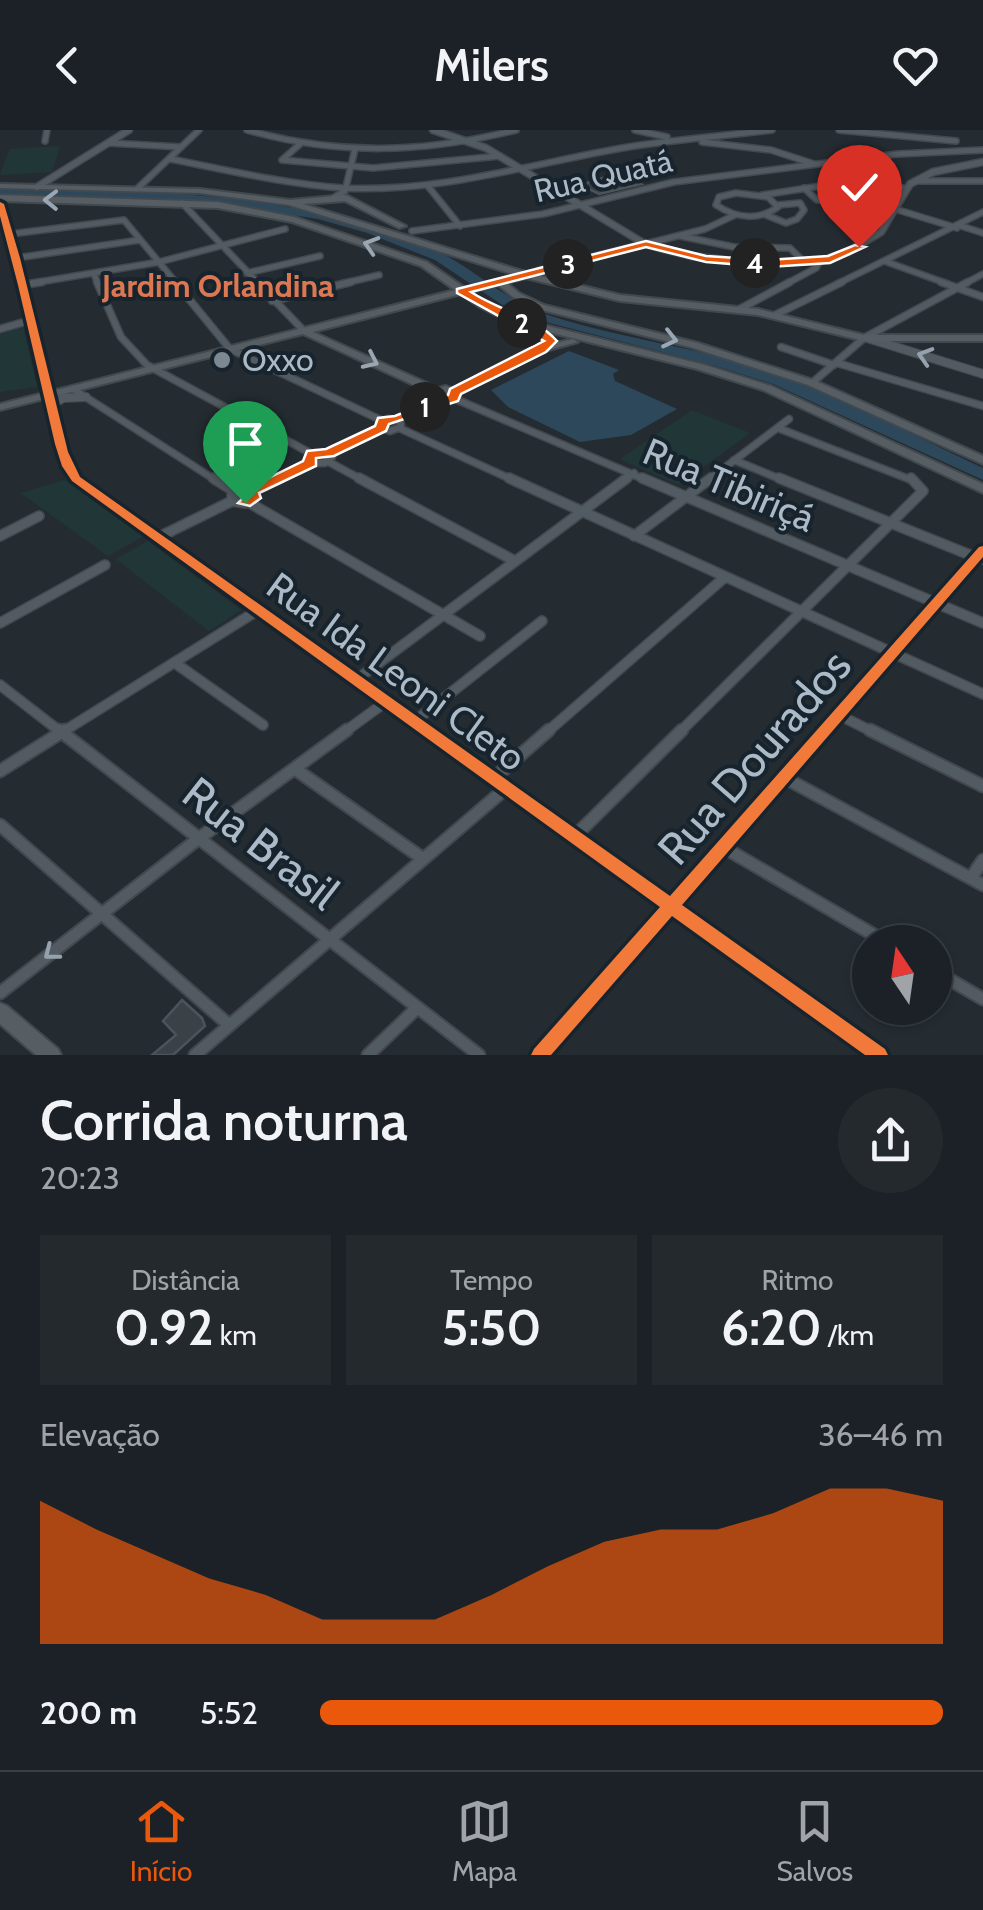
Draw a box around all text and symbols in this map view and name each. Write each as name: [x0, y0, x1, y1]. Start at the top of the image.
icon: back: [40, 38, 95, 93]
text: Milers: [434, 38, 549, 92]
icon: heart: [888, 38, 943, 93]
street label: Rua Quatá: [530, 141, 676, 210]
pin: [817, 145, 902, 248]
icon: check: [832, 160, 887, 215]
one-way arrow: [43, 189, 59, 210]
one-way arrow: [363, 236, 380, 256]
pin: 4: [730, 238, 780, 288]
pin: 3: [543, 239, 593, 289]
text: 4: [746, 246, 764, 280]
text: 3: [560, 247, 576, 281]
district label: Jardim Orlandina: [101, 266, 334, 305]
pin: 2: [497, 298, 547, 348]
text: 2: [515, 306, 529, 340]
one-way arrow: [661, 327, 678, 348]
place label: Oxxo: [242, 340, 314, 379]
one-way arrow: [917, 347, 934, 368]
marker: Oxxo: [211, 349, 233, 371]
one-way arrow: [360, 349, 378, 369]
pin: 1: [400, 382, 450, 432]
text: 1: [420, 390, 430, 424]
pin: [203, 401, 288, 504]
icon: arrive: [218, 416, 273, 471]
street label: Rua Tibiriçá: [636, 427, 822, 542]
street label: Rua Ida Leoni Cleto: [258, 562, 535, 781]
street label: Rua Dourados: [646, 639, 862, 875]
street label: Rua Brasil: [172, 765, 350, 921]
north arrow: [852, 925, 952, 1025]
map controls: [852, 925, 952, 1025]
one-way arrow: [44, 941, 62, 959]
text: Corrida noturna: [40, 1087, 408, 1154]
button: share: [838, 1088, 943, 1193]
text: 20:23: [40, 1158, 120, 1197]
text: Distância: [131, 1263, 240, 1297]
text: Tempo: [450, 1263, 533, 1297]
text: Ritmo: [761, 1263, 834, 1297]
text: 0.92: [114, 1297, 214, 1358]
text: 5:50: [442, 1297, 541, 1358]
text: 6:20: [721, 1297, 822, 1358]
text: km: [214, 1318, 257, 1352]
text: /km: [822, 1318, 874, 1352]
text: Elevação: [40, 1415, 160, 1454]
text: 36–46 m: [818, 1415, 943, 1454]
text: 200 m: [40, 1693, 137, 1732]
text: 5:52: [200, 1693, 258, 1732]
tab: Início: [130, 1794, 192, 1888]
tab: Mapa: [452, 1794, 517, 1888]
tab: Salvos: [776, 1794, 853, 1888]

